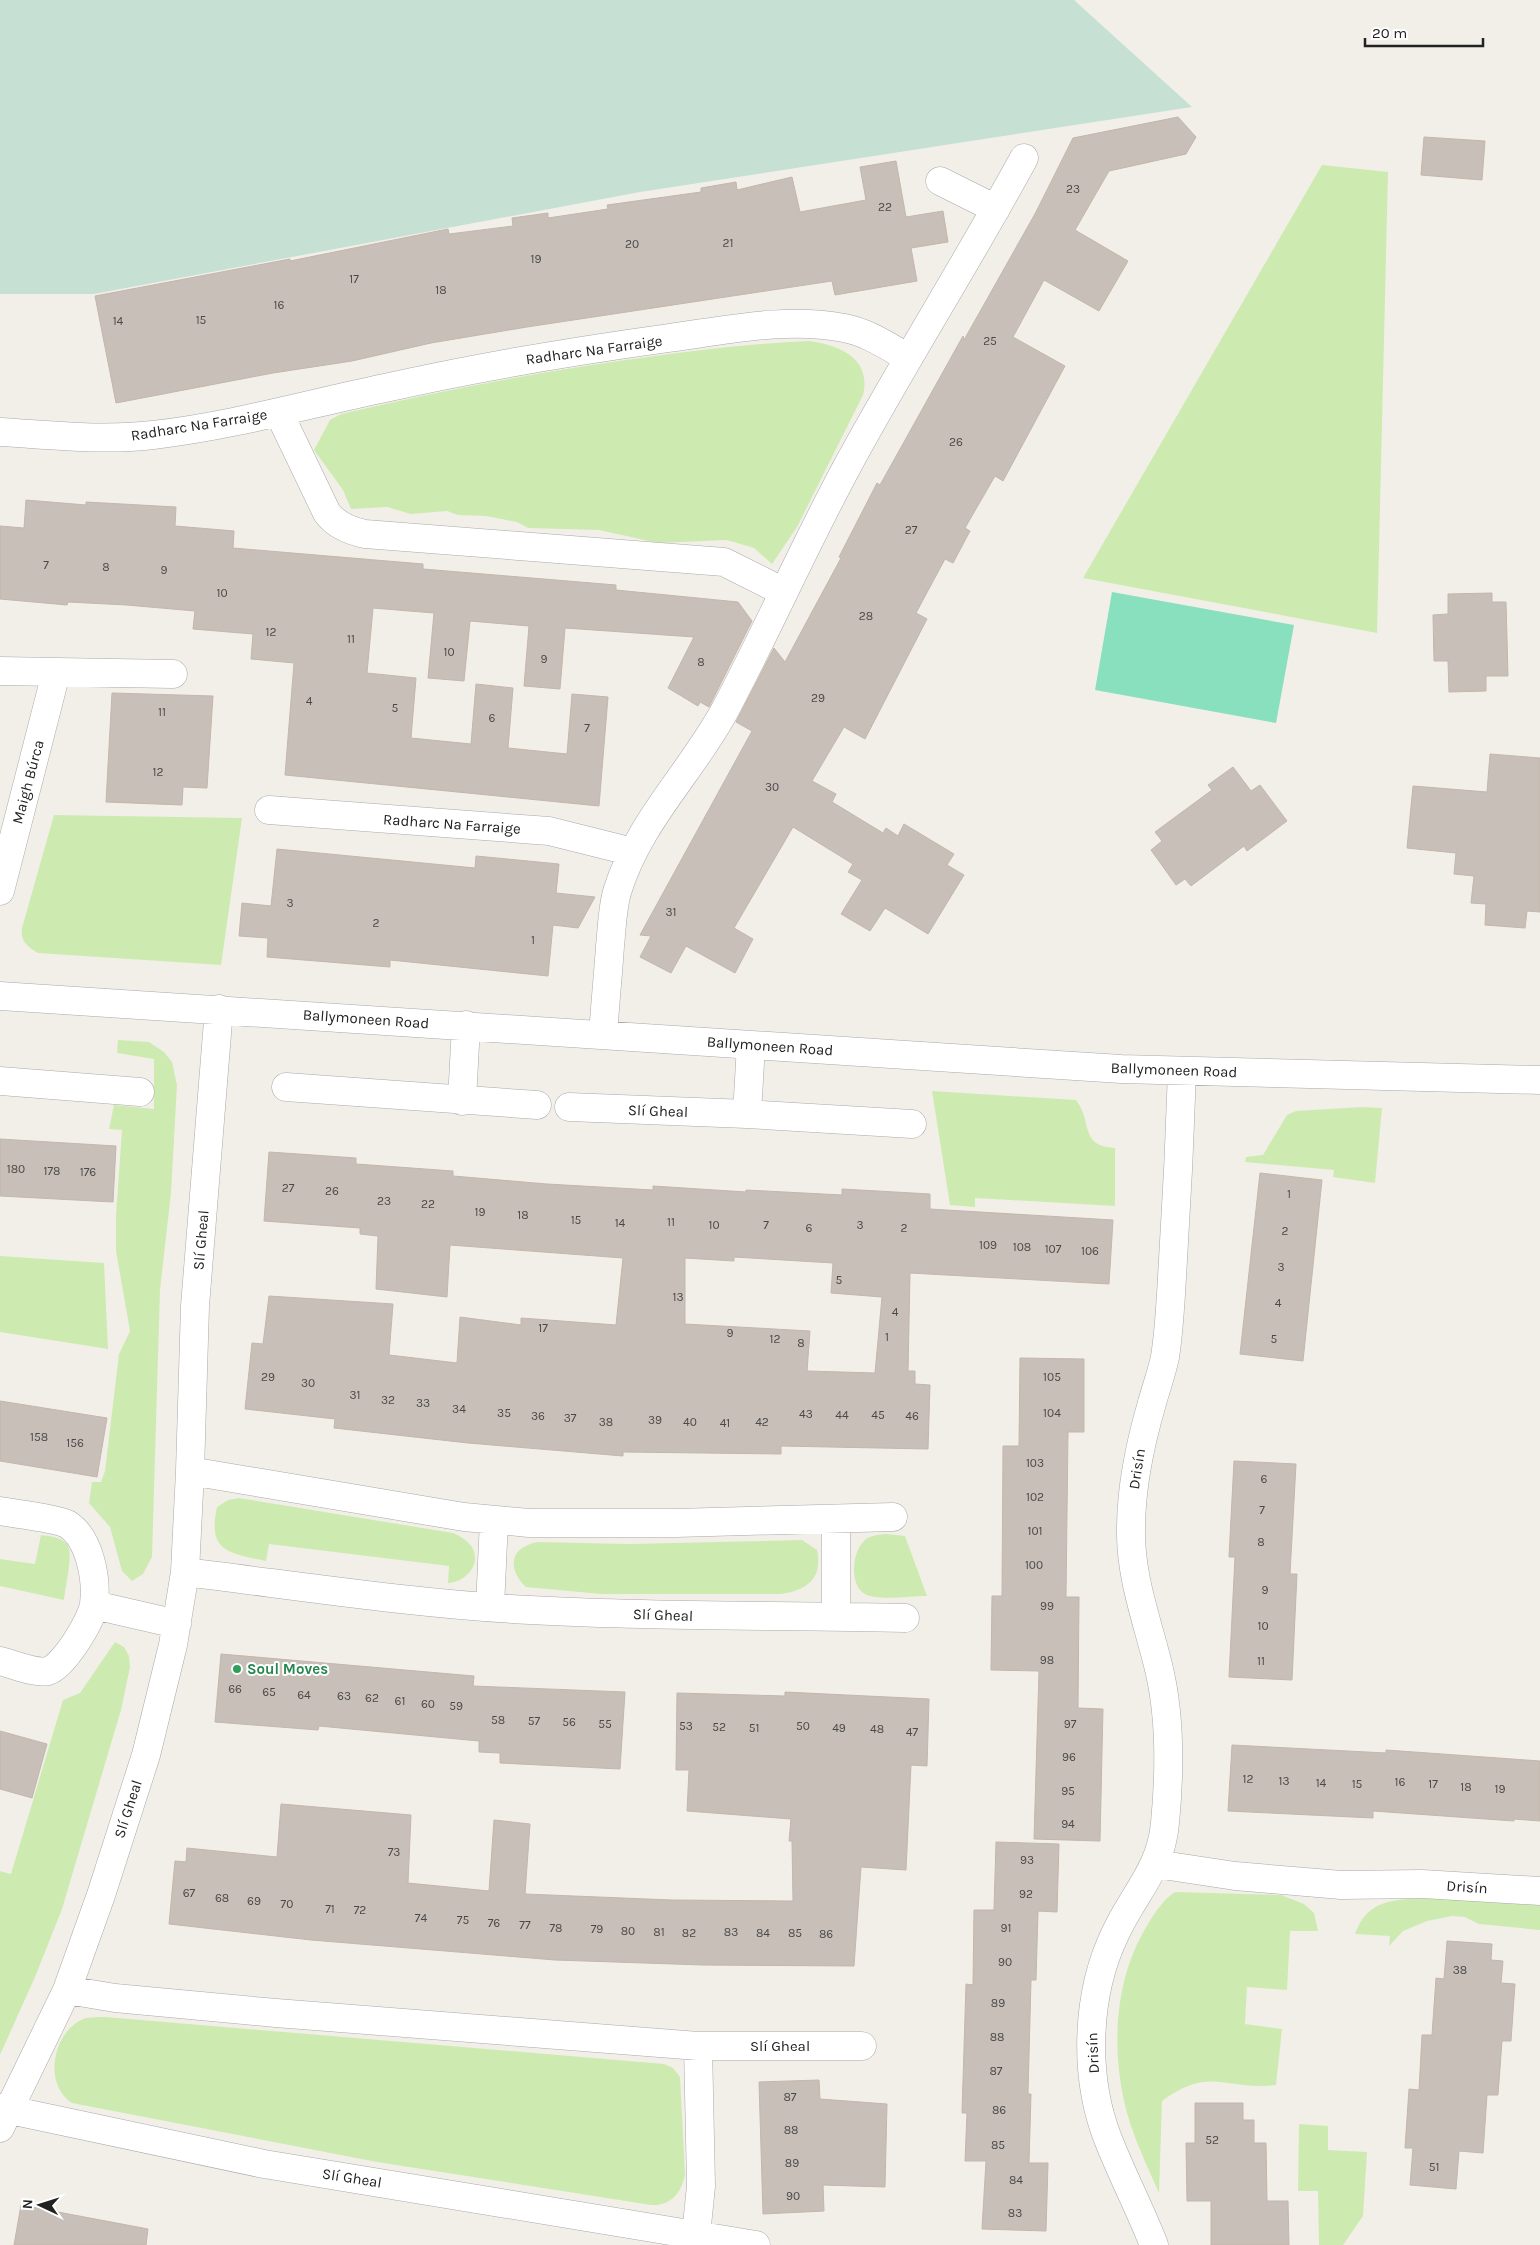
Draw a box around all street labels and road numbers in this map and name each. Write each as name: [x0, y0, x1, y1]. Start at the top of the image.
street label: Radharc Na Farraige: [524, 331, 664, 369]
street label: Radharc Na Farraige: [129, 405, 269, 445]
street label: Maigh Búrca: [8, 738, 48, 826]
street label: Radharc Na Farraige: [383, 810, 521, 838]
street label: Ballymoneen Road: [302, 1006, 430, 1032]
street label: Ballymoneen Road: [706, 1033, 834, 1059]
street label: Ballymoneen Road: [1110, 1059, 1238, 1081]
street label: Slí Gheal: [628, 1101, 688, 1121]
street label: Slí Gheal: [189, 1209, 213, 1271]
street label: Drisín: [1125, 1447, 1149, 1491]
street label: Slí Gheal: [633, 1605, 693, 1625]
street label: Slí Gheal: [110, 1778, 146, 1840]
street label: Drisín: [1446, 1877, 1488, 1897]
street label: Drisín: [1083, 2032, 1103, 2074]
street label: Slí Gheal: [750, 2037, 810, 2055]
street label: Slí Gheal: [321, 2164, 383, 2192]

